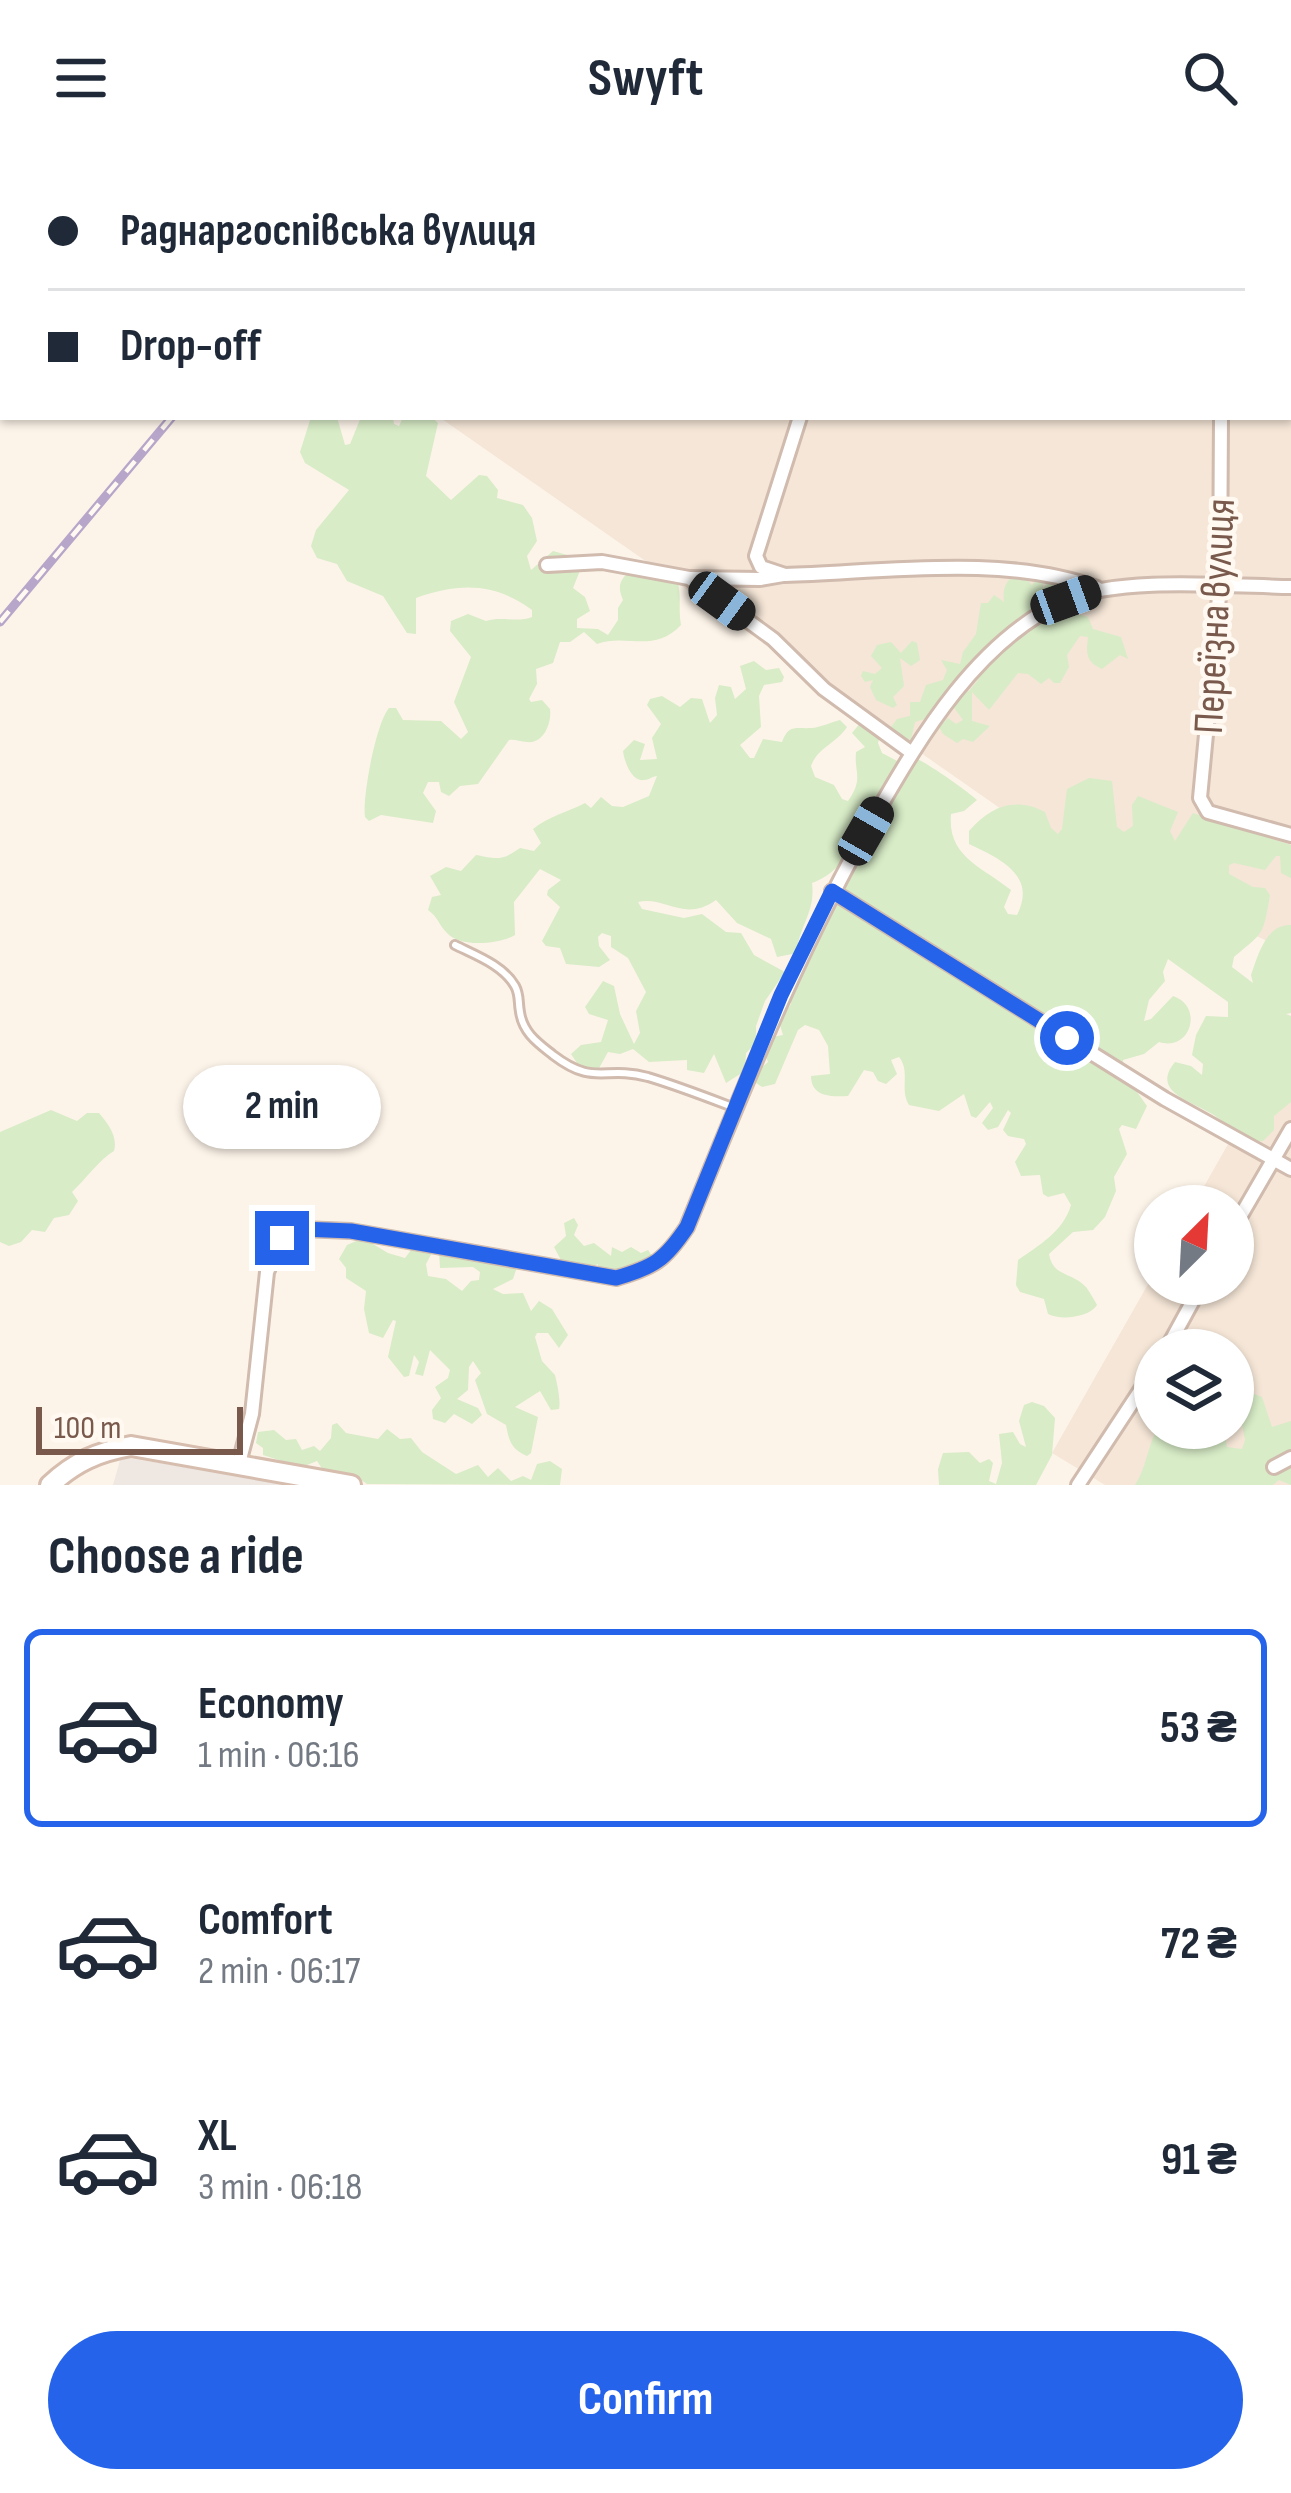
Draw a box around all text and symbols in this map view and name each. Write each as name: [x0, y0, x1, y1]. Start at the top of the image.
icon: menu: [48, 45, 114, 111]
icon: search: [1177, 45, 1243, 111]
text: Swyft: [588, 46, 703, 111]
text: Раднаргоспівська вулиця: [120, 204, 536, 259]
text: Drop-off: [120, 319, 261, 374]
street label: Переїзна вулиця: [1184, 497, 1247, 735]
car: [682, 565, 762, 637]
car: [1026, 571, 1106, 629]
car: [832, 791, 900, 871]
route start: [1040, 1011, 1094, 1065]
callout: 2 min: [183, 1064, 381, 1148]
text: 2 min: [245, 1083, 319, 1130]
north arrow: [1134, 1185, 1254, 1305]
map controls: [1134, 1185, 1254, 1449]
route end: [255, 1211, 309, 1265]
button: layers: [1134, 1329, 1254, 1449]
scale bar: [36, 1401, 243, 1454]
text: 100 m: [54, 1408, 121, 1448]
text: Choose a ride: [48, 1524, 304, 1589]
icon: car: [54, 1674, 162, 1782]
text: Economy: [198, 1677, 344, 1732]
text: 53 ₴: [1160, 1701, 1237, 1756]
text: 1 min · 06:16: [198, 1732, 360, 1779]
icon: car: [54, 1890, 162, 1998]
text: Comfort: [198, 1893, 333, 1948]
text: 72 ₴: [1161, 1917, 1237, 1972]
text: 2 min · 06:17: [198, 1948, 360, 1995]
icon: car: [54, 2106, 162, 2214]
text: XL: [198, 2109, 237, 2164]
text: 91 ₴: [1161, 2133, 1237, 2188]
text: 3 min · 06:18: [198, 2164, 362, 2211]
button: Confirm: [48, 2331, 1243, 2469]

